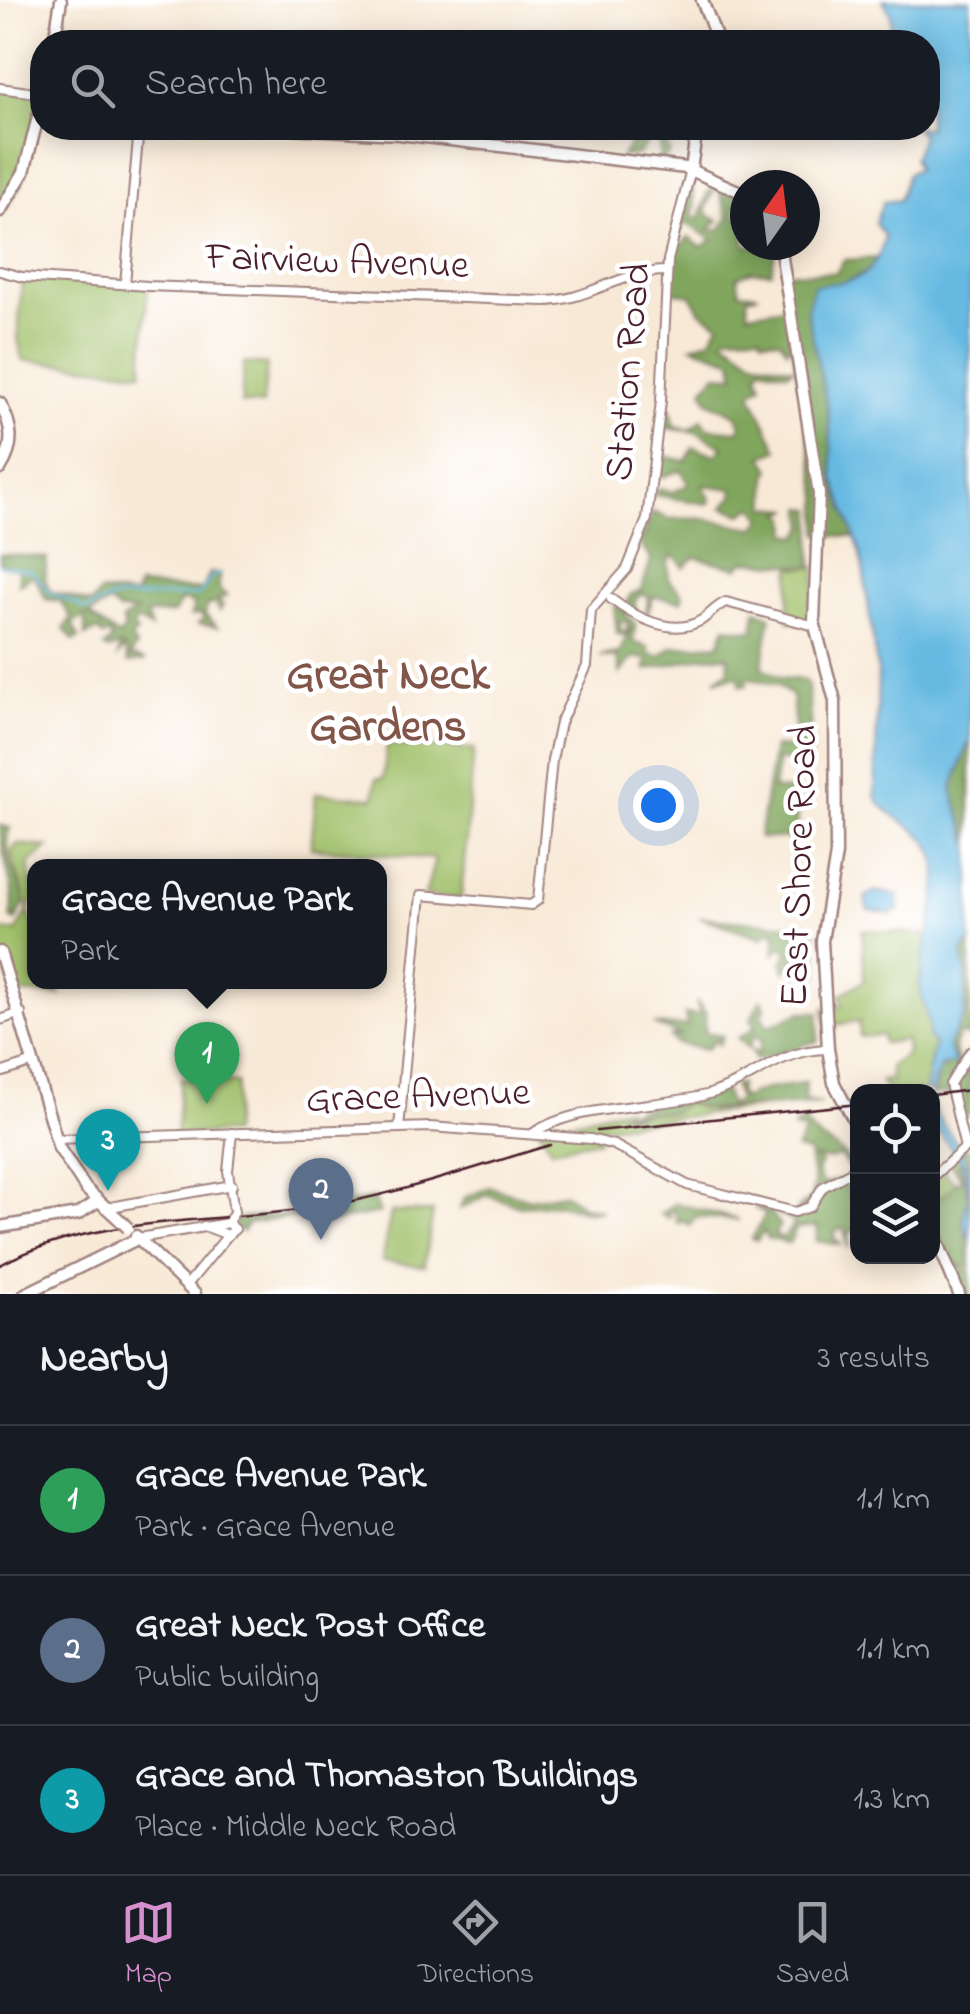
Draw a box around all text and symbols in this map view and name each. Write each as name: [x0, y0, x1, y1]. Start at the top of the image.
search box: [30, 30, 940, 140]
text: Search here: [145, 57, 327, 113]
icon: search: [65, 58, 120, 113]
north arrow: [730, 170, 820, 260]
street label: Fairview Avenue: [203, 229, 470, 297]
street label: Station Road: [591, 260, 669, 484]
district label: Great Neck Gardens: [286, 644, 491, 762]
street label: East Shore Road: [767, 724, 835, 1008]
your location: [633, 780, 684, 831]
popup: [27, 859, 387, 989]
text: Grace Avenue Park: [61, 873, 353, 929]
text: Park: [61, 929, 119, 976]
pin: 1: [174, 1022, 240, 1104]
street label: Grace Avenue: [305, 1065, 531, 1131]
map controls: [850, 1084, 940, 1264]
button: locate: [850, 1084, 940, 1174]
pin: 3: [76, 1108, 140, 1191]
pin: 2: [288, 1158, 354, 1240]
button: layers: [850, 1174, 940, 1264]
text: Nearby: [40, 1329, 168, 1390]
text: 3 results: [818, 1336, 930, 1383]
text: Grace Avenue Park: [135, 1449, 426, 1505]
text: 1: [67, 1477, 78, 1524]
text: 1.1 km: [856, 1477, 930, 1524]
text: Park · Grace Avenue: [135, 1505, 395, 1552]
text: Great Neck Post Office: [135, 1599, 485, 1655]
text: 2: [65, 1627, 80, 1674]
text: 1.1 km: [856, 1627, 930, 1674]
text: Public building: [135, 1655, 319, 1702]
text: Grace and Thomaston Buildings: [135, 1749, 638, 1805]
text: 3: [66, 1777, 79, 1824]
text: 1.3 km: [853, 1777, 930, 1824]
text: Place · Middle Neck Road: [135, 1805, 456, 1852]
tab: Map: [121, 1895, 176, 1996]
tab: Directions: [418, 1895, 534, 1996]
tab: Saved: [776, 1895, 849, 1996]

